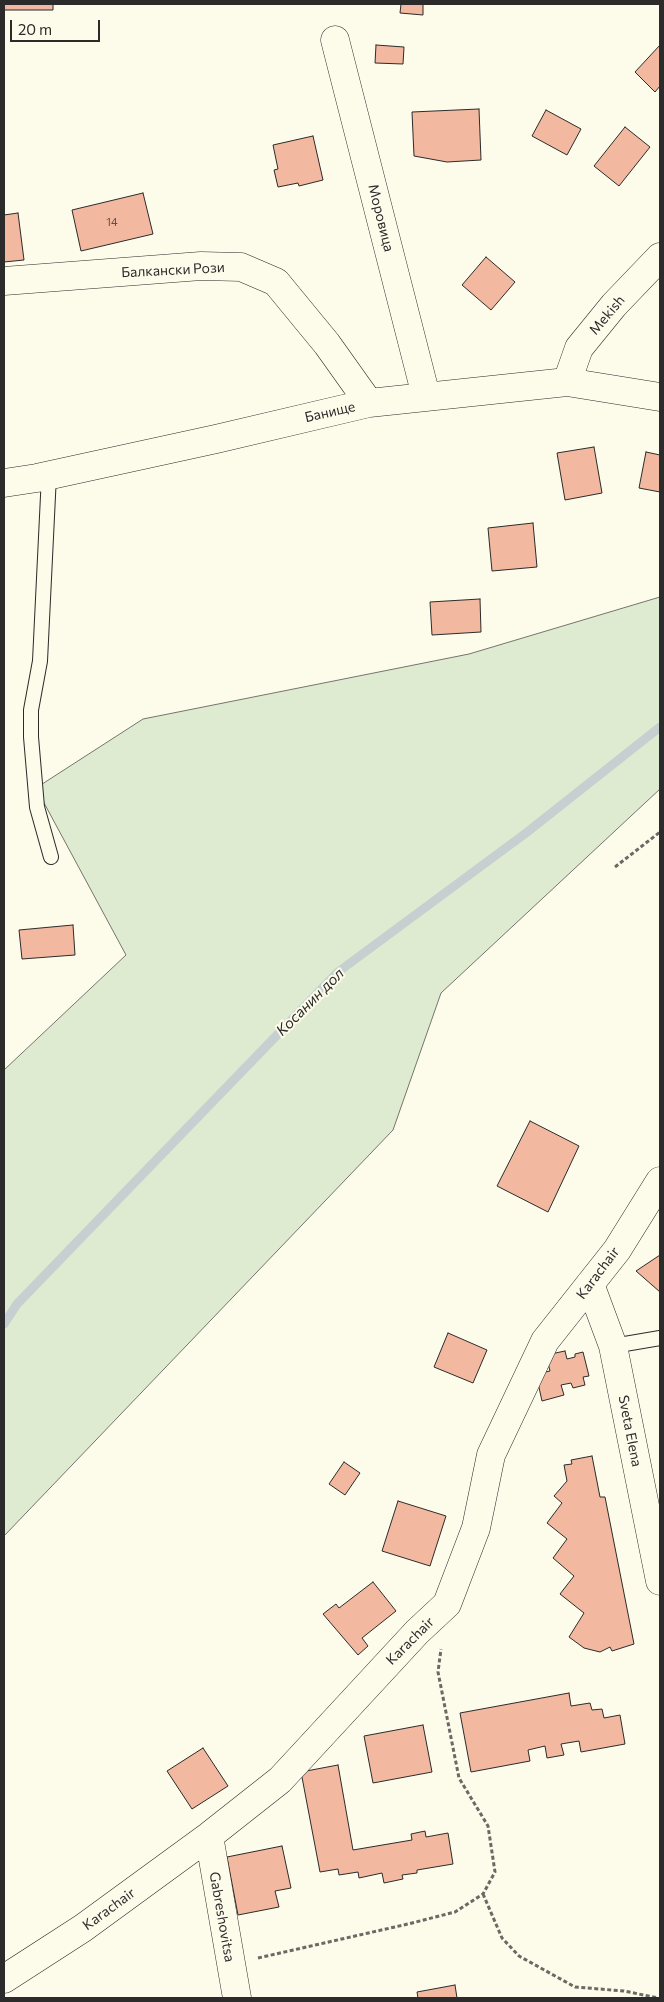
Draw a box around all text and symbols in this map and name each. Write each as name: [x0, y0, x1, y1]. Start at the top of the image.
scale bar: [12, 10, 102, 42]
text: 20 m: [18, 20, 52, 38]
street label: Моровица: [364, 182, 398, 254]
house number: 14: [106, 215, 118, 229]
street label: Балкански Рози: [121, 259, 225, 281]
street label: Mekish: [586, 292, 628, 338]
street label: Банище: [303, 398, 357, 426]
water label: Косанин дол: [272, 964, 348, 1040]
street label: Karachair: [573, 1244, 623, 1302]
street label: Sveta Elena: [615, 1394, 645, 1468]
street label: Karachair: [383, 1614, 437, 1668]
street label: Gabreshovitsa: [206, 1871, 238, 1963]
street label: Karachair: [79, 1884, 139, 1934]

